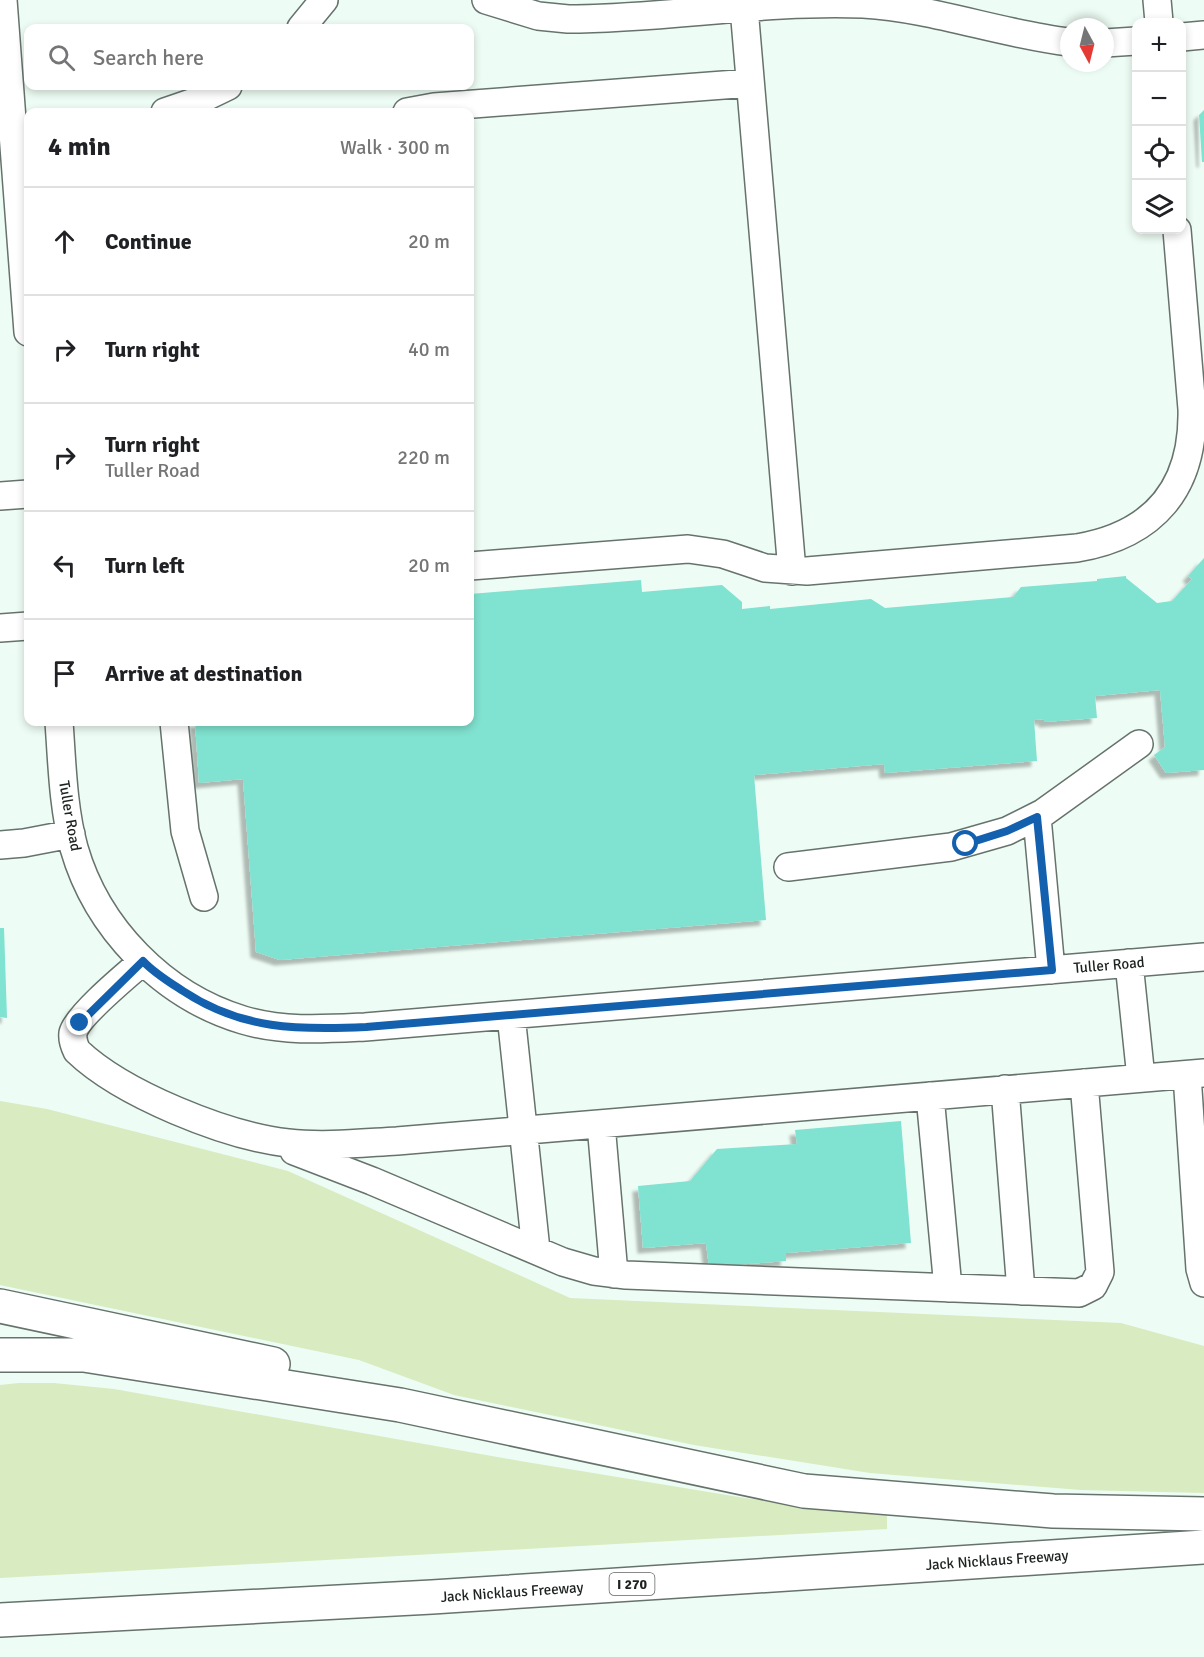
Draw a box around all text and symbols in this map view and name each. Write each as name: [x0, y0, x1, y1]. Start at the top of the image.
north arrow: [1060, 18, 1114, 72]
map controls: [1132, 18, 1186, 234]
button: +: [1132, 18, 1186, 72]
search box: [24, 24, 474, 90]
icon: search: [45, 41, 78, 74]
text: Search here: [93, 44, 204, 71]
button: −: [1132, 72, 1186, 126]
button: locate: [1132, 126, 1186, 180]
text: 4 min: [48, 131, 111, 163]
text: Walk · 300 m: [340, 135, 450, 160]
button: layers: [1132, 180, 1186, 234]
icon: ahead: [48, 225, 81, 258]
text: Continue: [105, 228, 192, 255]
text: 20 m: [408, 229, 450, 254]
icon: right: [48, 333, 81, 366]
text: Turn right: [105, 336, 200, 363]
text: 40 m: [408, 337, 450, 362]
text: Turn right: [105, 431, 200, 458]
icon: right: [48, 441, 81, 474]
text: 220 m: [397, 445, 450, 470]
text: Tuller Road: [105, 458, 200, 483]
icon: left: [48, 549, 81, 582]
text: Turn left: [105, 552, 185, 579]
text: 20 m: [408, 553, 450, 578]
icon: arrive: [48, 657, 81, 690]
text: Arrive at destination: [105, 660, 302, 687]
street label: Tuller Road: [55, 779, 85, 853]
route start: [952, 830, 978, 856]
street label: Tuller Road: [1073, 953, 1145, 977]
route end: [66, 1009, 92, 1035]
street label: Jack Nicklaus Freeway: [925, 1546, 1069, 1574]
road number: I 270: [610, 1573, 654, 1595]
street label: Jack Nicklaus Freeway: [440, 1578, 584, 1606]

